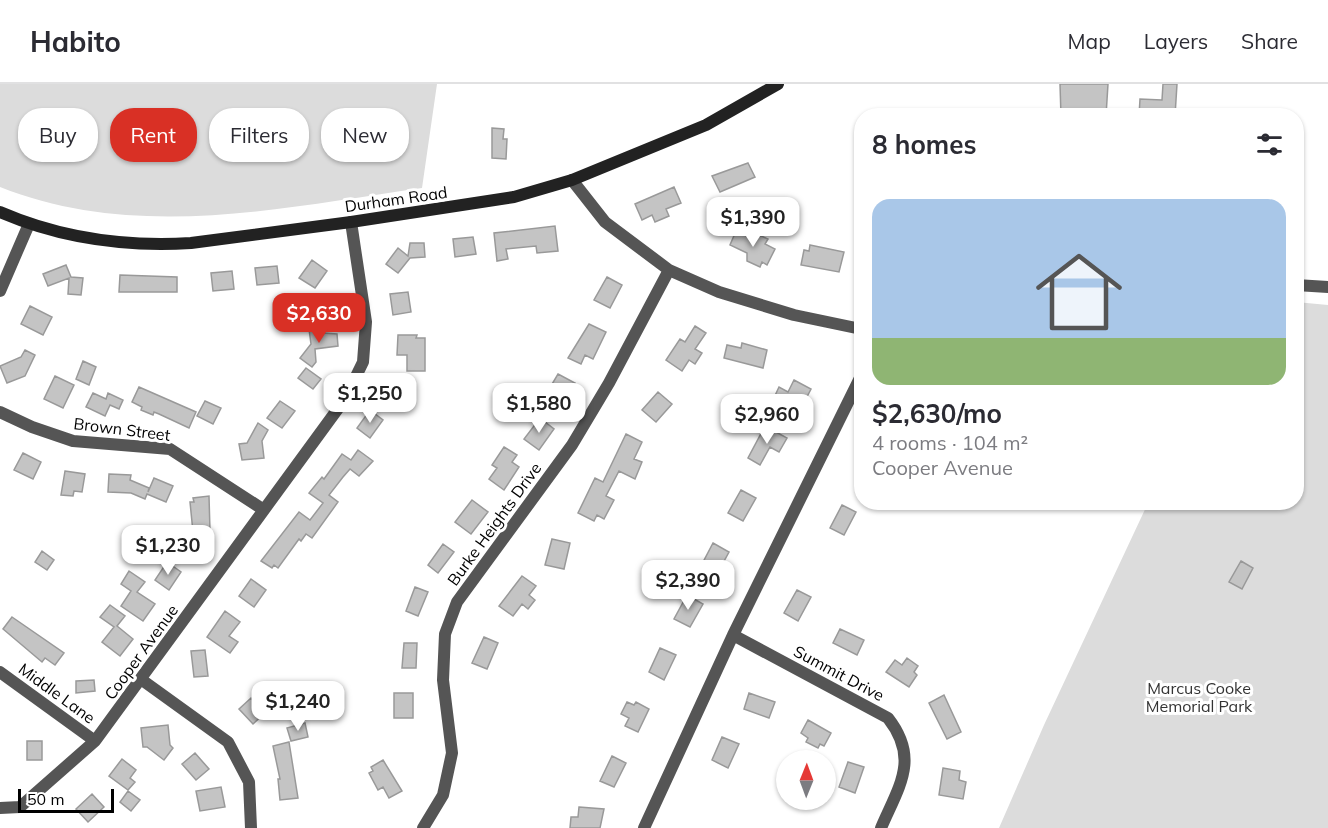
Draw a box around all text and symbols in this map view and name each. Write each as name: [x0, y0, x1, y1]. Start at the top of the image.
text: Habito: [30, 24, 121, 59]
text: Map: [1068, 28, 1111, 54]
text: Layers: [1144, 28, 1208, 54]
text: Share: [1241, 28, 1298, 54]
chip: Buy: [18, 108, 98, 162]
chip: Rent: [110, 108, 197, 162]
chip: Filters: [209, 108, 309, 162]
chip: New: [321, 108, 409, 162]
text: 8 homes: [872, 128, 976, 161]
icon: filters: [1253, 128, 1286, 161]
street label: Durham Road: [343, 182, 449, 216]
pin: $1,390: [704, 197, 802, 248]
text: $1,390: [721, 204, 785, 229]
icon: home: [1025, 238, 1133, 346]
pin: $2,630: [270, 293, 368, 344]
text: $2,630: [287, 300, 351, 325]
pin: $1,250: [321, 373, 419, 424]
text: $1,250: [338, 380, 402, 405]
pin: $1,580: [490, 383, 588, 434]
text: $1,580: [507, 390, 571, 415]
pin: $2,960: [718, 394, 816, 445]
text: $2,630/mo: [872, 397, 1002, 430]
text: $2,960: [735, 401, 799, 426]
street label: Brown Street: [72, 413, 172, 445]
text: 4 rooms · 104 m²: [872, 430, 1028, 455]
text: Cooper Avenue: [872, 455, 1013, 480]
street label: Burke Heights Drive: [443, 459, 545, 589]
pin: $1,230: [119, 525, 217, 576]
text: $1,230: [136, 532, 200, 557]
pin: $2,390: [639, 560, 737, 611]
text: $2,390: [656, 567, 720, 592]
street label: Cooper Avenue: [100, 601, 182, 703]
street label: Summit Drive: [790, 641, 888, 705]
street label: Middle Lane: [15, 659, 99, 727]
park label: Marcus Cooke Memorial Park: [1146, 678, 1253, 716]
pin: $1,240: [249, 681, 347, 732]
text: $1,240: [266, 688, 330, 713]
north arrow: [776, 750, 836, 810]
map controls: [776, 750, 836, 810]
scale bar: [18, 786, 114, 814]
text: 50 m: [27, 789, 64, 809]

